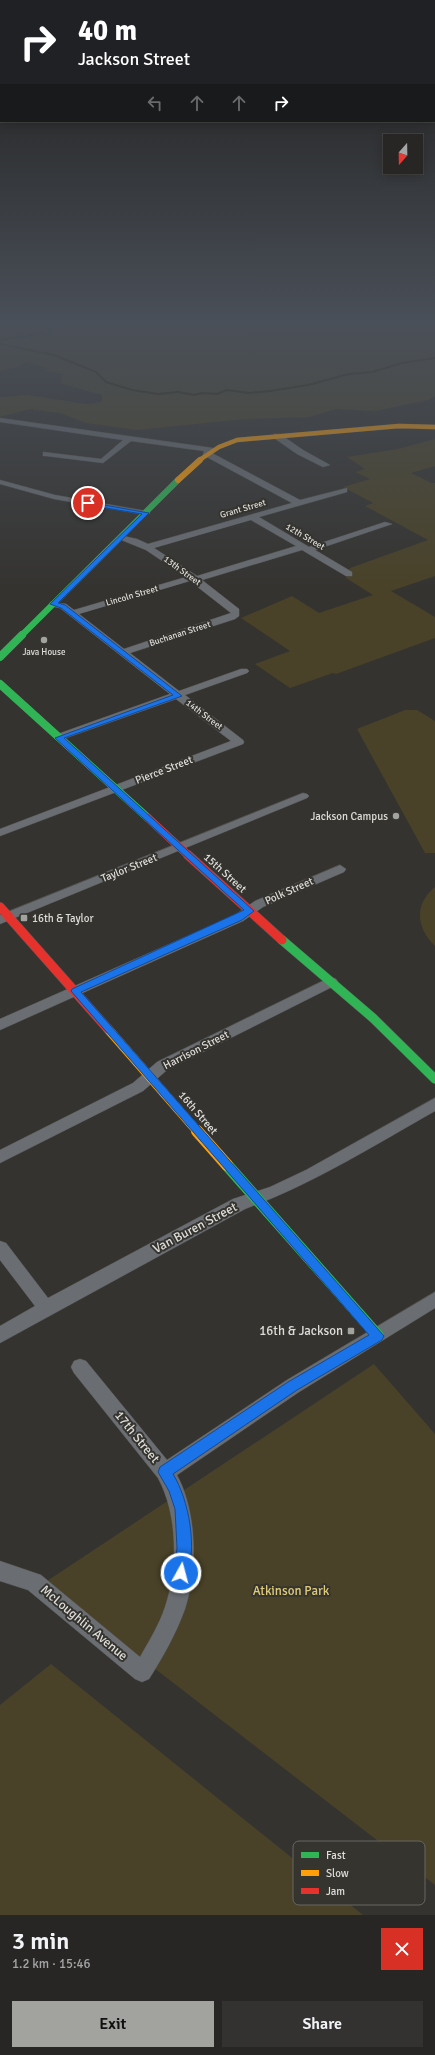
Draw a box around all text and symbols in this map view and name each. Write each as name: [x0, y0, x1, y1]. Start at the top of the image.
text: 40 m: [78, 14, 137, 48]
icon: right: [12, 16, 64, 68]
text: Jackson Street: [78, 48, 190, 70]
icon: left: [144, 92, 166, 114]
icon: ahead: [186, 92, 208, 114]
icon: ahead: [228, 92, 250, 114]
icon: right: [270, 92, 292, 114]
north arrow: [383, 134, 423, 174]
map controls: [383, 134, 423, 174]
pin: [71, 486, 105, 520]
icon: arrive: [77, 492, 99, 514]
street label: Grant Street: [219, 497, 267, 521]
street label: 12th Street: [284, 521, 326, 553]
street label: 13th Street: [161, 554, 203, 588]
street label: Lincoln Street: [105, 583, 159, 609]
street label: Buchanan Street: [148, 619, 212, 649]
marker: Java House: [39, 635, 49, 645]
place label: Java House: [23, 647, 66, 658]
street label: 14th Street: [183, 698, 225, 732]
street label: Pierce Street: [134, 753, 195, 787]
place label: Jackson Campus: [311, 810, 388, 823]
marker: Jackson Campus: [391, 811, 401, 821]
street label: Taylor Street: [99, 851, 159, 885]
street label: 15th Street: [201, 851, 249, 896]
street label: Polk Street: [263, 875, 315, 907]
place label: 16th & Taylor: [32, 912, 93, 925]
marker: 16th & Taylor: [19, 913, 29, 923]
street label: Harrison Street: [161, 1028, 231, 1072]
street label: 16th Street: [176, 1089, 220, 1137]
street label: Van Buren Street: [150, 1199, 240, 1257]
place label: 16th & Jackson: [259, 1323, 343, 1339]
marker: 16th & Jackson: [346, 1326, 356, 1336]
street label: 17th Street: [111, 1408, 163, 1467]
position arrow: [160, 1552, 202, 1594]
street label: McLoughlin Avenue: [37, 1582, 131, 1664]
park label: Atkinson Park: [253, 1583, 330, 1599]
legend: [293, 1841, 425, 1905]
text: Fast: [326, 1849, 346, 1862]
text: Slow: [326, 1867, 349, 1880]
text: Jam: [326, 1885, 345, 1898]
text: 3 min: [12, 1926, 69, 1956]
button: close: [381, 1928, 423, 1970]
text: 1.2 km · 15:46: [12, 1956, 90, 1972]
button: Exit: [12, 2001, 214, 2047]
button: Share: [222, 2001, 423, 2047]

